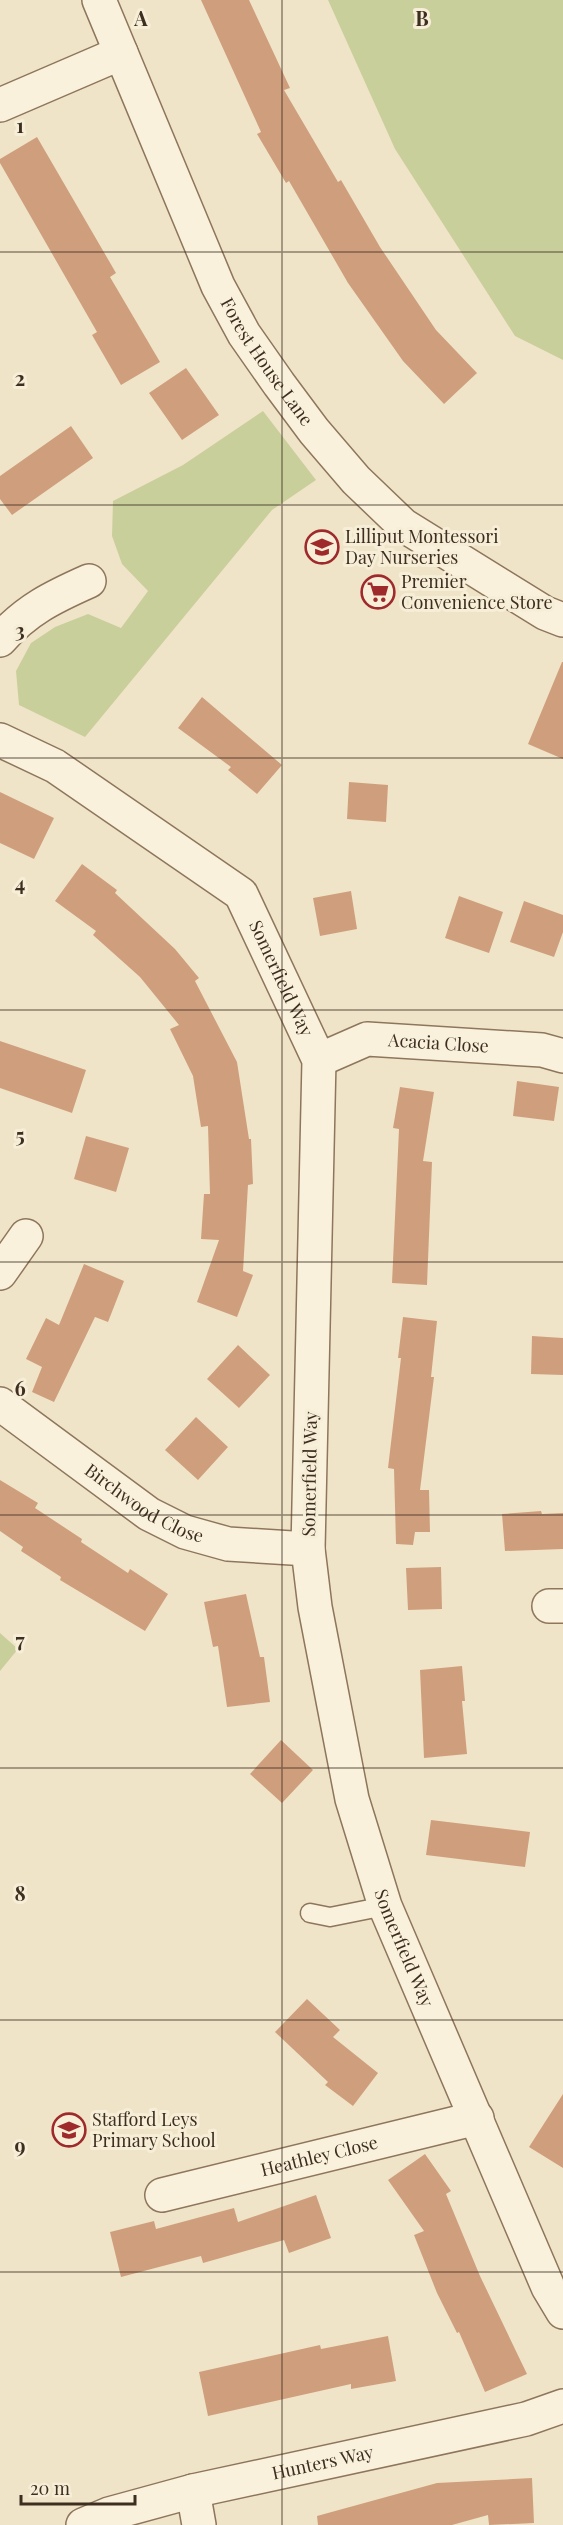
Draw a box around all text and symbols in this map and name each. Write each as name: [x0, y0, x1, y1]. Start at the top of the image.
text: A: [133, 4, 148, 31]
text: B: [415, 4, 429, 31]
text: 1: [16, 111, 24, 138]
street label: Forest House Lane: [216, 293, 319, 430]
text: 2: [15, 364, 25, 391]
place label: Lilliput Montessori Day Nurseries: [345, 524, 499, 569]
school or university icon: Lilliput Montessori Day Nurseries: [304, 529, 340, 565]
place label: Premier Convenience Store: [401, 569, 553, 614]
supermarket icon: Premier Convenience Store: [360, 574, 396, 610]
text: 3: [15, 616, 25, 643]
text: 4: [15, 869, 25, 896]
street label: Somerfield Way: [244, 916, 319, 1040]
street label: Acacia Close: [387, 1027, 490, 1058]
text: 5: [15, 1121, 25, 1148]
text: 6: [14, 1374, 26, 1401]
street label: Somerfield Way: [296, 1411, 322, 1537]
street label: Birchwood Close: [80, 1458, 206, 1548]
text: 7: [15, 1626, 25, 1653]
text: 8: [14, 1879, 26, 1906]
street label: Somerfield Way: [370, 1886, 440, 2010]
place label: Stafford Leys Primary School: [92, 2107, 216, 2152]
school or university icon: Stafford Leys Primary School: [51, 2112, 87, 2148]
street label: Heathley Close: [258, 2130, 380, 2181]
text: 9: [14, 2131, 26, 2158]
street label: Hunters Way: [269, 2439, 376, 2485]
scale bar: [21, 2468, 135, 2506]
text: 20 m: [30, 2476, 70, 2500]

